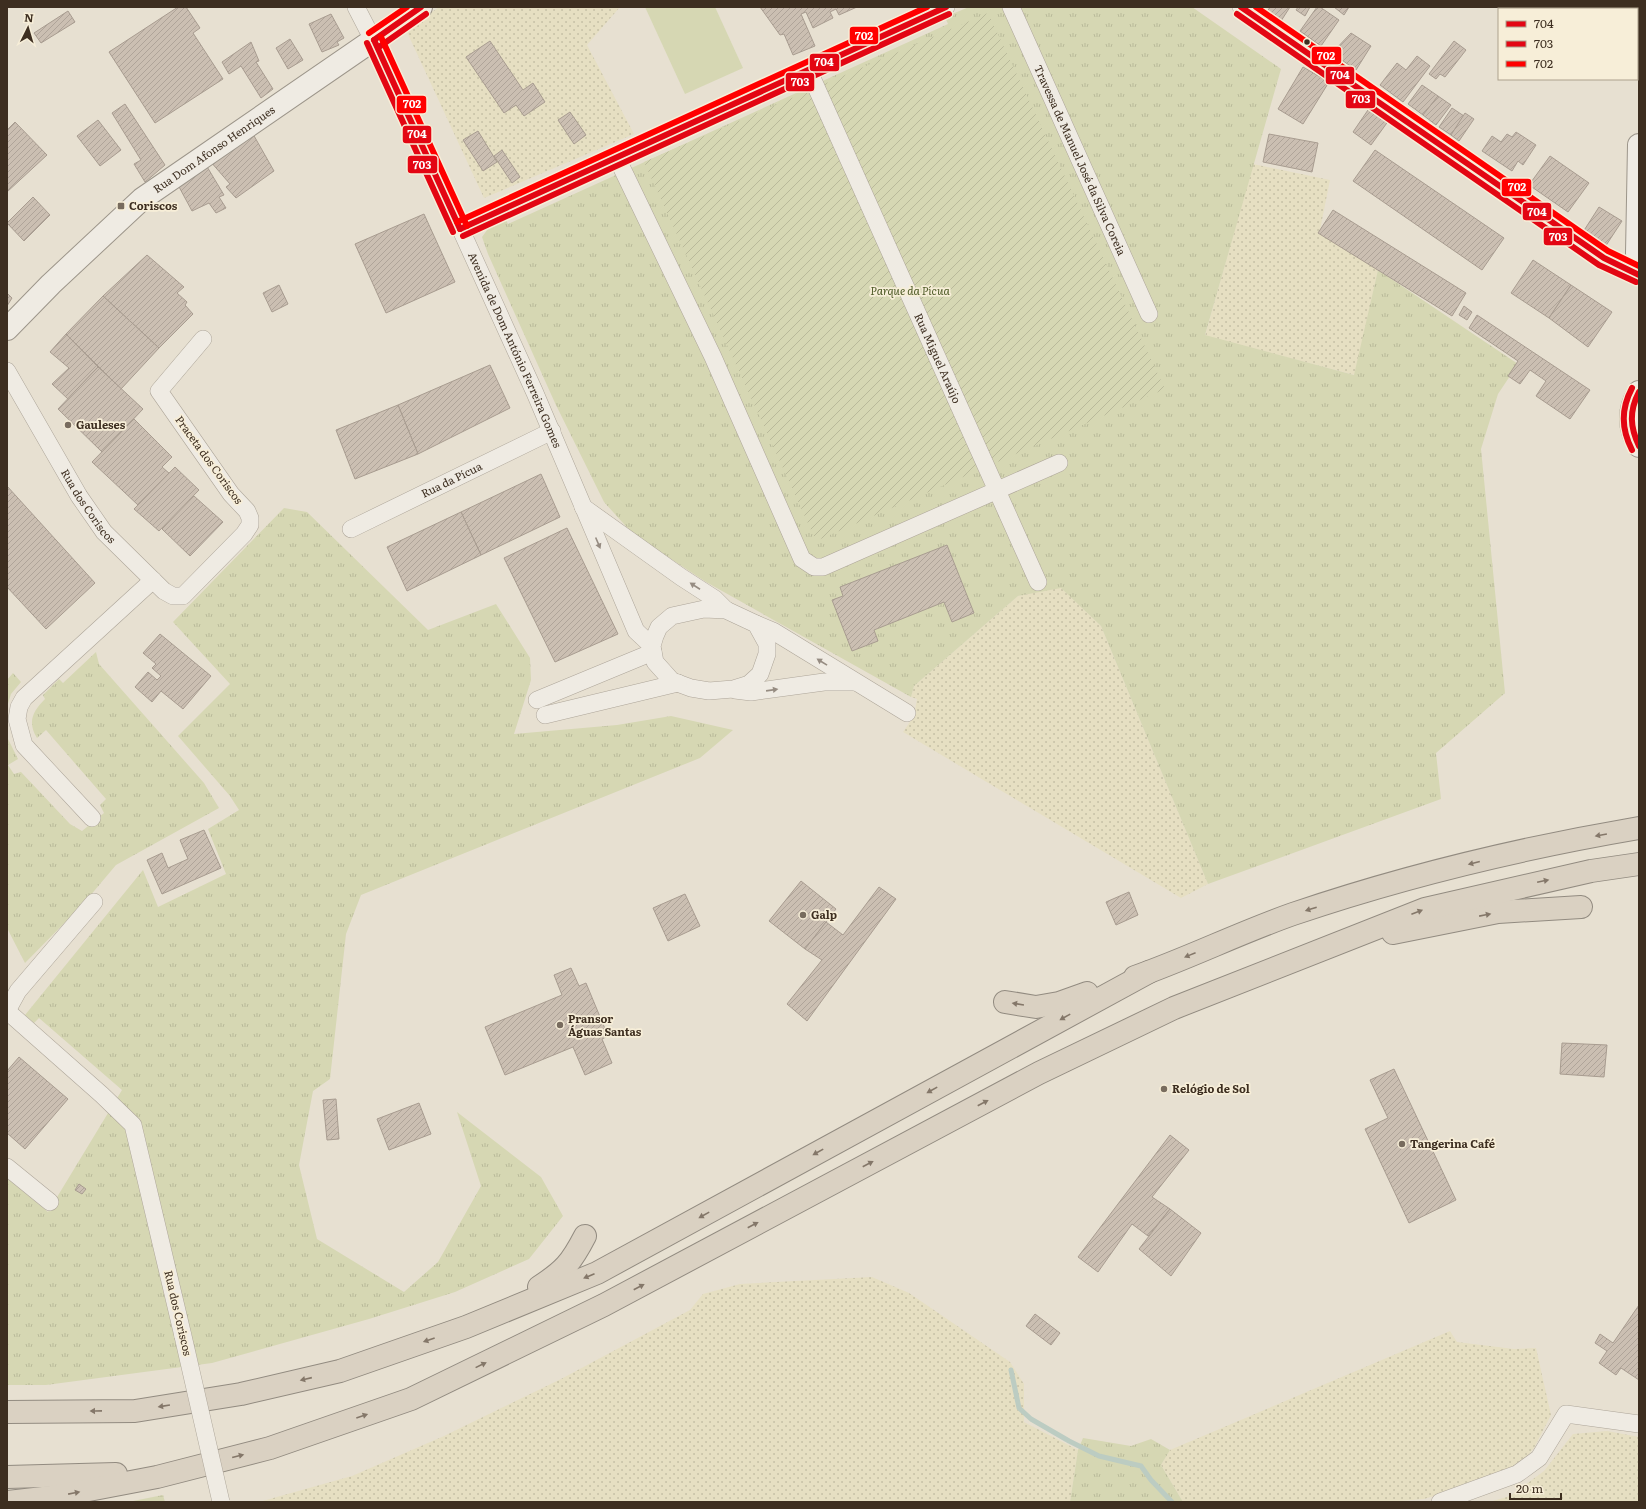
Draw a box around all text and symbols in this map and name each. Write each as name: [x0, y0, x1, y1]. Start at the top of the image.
north arrow: [8, 8, 48, 48]
legend: [1498, 8, 1638, 80]
text: N: [24, 9, 34, 25]
text: 704: [1534, 14, 1554, 32]
line badge: 702: [849, 26, 879, 45]
text: 702: [855, 27, 873, 43]
text: 703: [1534, 34, 1553, 52]
unlabelled marker: [1302, 37, 1312, 47]
line badge: 702: [1311, 46, 1342, 65]
text: 702: [1317, 47, 1335, 63]
line badge: 704: [809, 53, 840, 72]
text: 704: [814, 53, 834, 69]
text: 702: [1534, 54, 1553, 72]
street label: Travessa de Manuel José da Silva Coreia: [1031, 62, 1131, 258]
line badge: 704: [1325, 66, 1355, 85]
text: 704: [1330, 66, 1350, 82]
line badge: 703: [785, 72, 815, 92]
text: 703: [791, 73, 809, 89]
line badge: 703: [1345, 90, 1376, 109]
text: 703: [1352, 90, 1370, 106]
line badge: 702: [396, 95, 427, 114]
text: 702: [403, 95, 421, 111]
street label: Rua Dom Afonso Henriques: [150, 101, 278, 196]
line badge: 704: [402, 125, 432, 144]
text: 704: [407, 125, 427, 141]
line badge: 703: [407, 155, 438, 174]
text: 703: [413, 156, 431, 172]
line badge: 702: [1501, 178, 1532, 197]
text: 702: [1508, 178, 1526, 194]
place label: Coriscos: [129, 197, 178, 213]
marker: Coriscos: [116, 201, 126, 211]
line badge: 704: [1522, 202, 1552, 221]
text: 704: [1527, 203, 1547, 219]
line badge: 703: [1543, 227, 1573, 246]
text: 703: [1549, 228, 1567, 244]
street label: Avenida de Dom António Ferreira Gomes: [465, 249, 566, 450]
park label: Parque da Pícua: [870, 282, 950, 298]
street label: Rua Miguel Araújo: [911, 310, 966, 406]
street label: Praceta dos Coriscos: [172, 412, 247, 507]
place label: Gauleses: [76, 416, 126, 432]
marker: Gauleses: [63, 420, 73, 430]
street label: Rua da Pícua: [418, 457, 485, 501]
street label: Rua dos Coriscos: [58, 466, 120, 547]
one-way arrow: [595, 538, 601, 550]
one-way arrow: [690, 582, 700, 590]
one-way arrow: [816, 658, 827, 665]
one-way arrow: [766, 687, 778, 693]
one-way arrow: [1594, 832, 1607, 838]
one-way arrow: [1468, 860, 1480, 866]
one-way arrow: [1537, 878, 1549, 884]
place label: Galp: [811, 906, 837, 922]
one-way arrow: [1305, 906, 1317, 912]
one-way arrow: [1412, 909, 1424, 915]
marker: Galp: [798, 910, 808, 920]
one-way arrow: [1479, 911, 1491, 917]
one-way arrow: [1184, 953, 1196, 959]
one-way arrow: [1012, 1001, 1024, 1007]
place label: Pransor Águas Santas: [568, 1010, 642, 1039]
one-way arrow: [1060, 1014, 1071, 1021]
marker: Pransor Águas Santas: [555, 1020, 565, 1030]
place label: Relógio de Sol: [1172, 1080, 1250, 1096]
marker: Relógio de Sol: [1159, 1084, 1169, 1094]
one-way arrow: [926, 1087, 938, 1093]
one-way arrow: [977, 1100, 988, 1106]
place label: Tangerina Café: [1410, 1135, 1495, 1151]
marker: Tangerina Café: [1397, 1139, 1407, 1149]
one-way arrow: [812, 1149, 824, 1156]
one-way arrow: [862, 1161, 874, 1168]
one-way arrow: [698, 1211, 710, 1218]
one-way arrow: [747, 1222, 759, 1229]
street label: Rua dos Coriscos: [161, 1268, 197, 1357]
one-way arrow: [584, 1273, 595, 1279]
one-way arrow: [633, 1283, 644, 1290]
one-way arrow: [423, 1337, 435, 1343]
one-way arrow: [475, 1362, 487, 1368]
one-way arrow: [299, 1376, 312, 1382]
one-way arrow: [158, 1403, 170, 1409]
one-way arrow: [89, 1408, 102, 1414]
one-way arrow: [356, 1413, 368, 1419]
one-way arrow: [232, 1453, 244, 1459]
scale bar: [1510, 1475, 1561, 1501]
text: 20 m: [1516, 1479, 1543, 1497]
one-way arrow: [68, 1490, 80, 1496]

